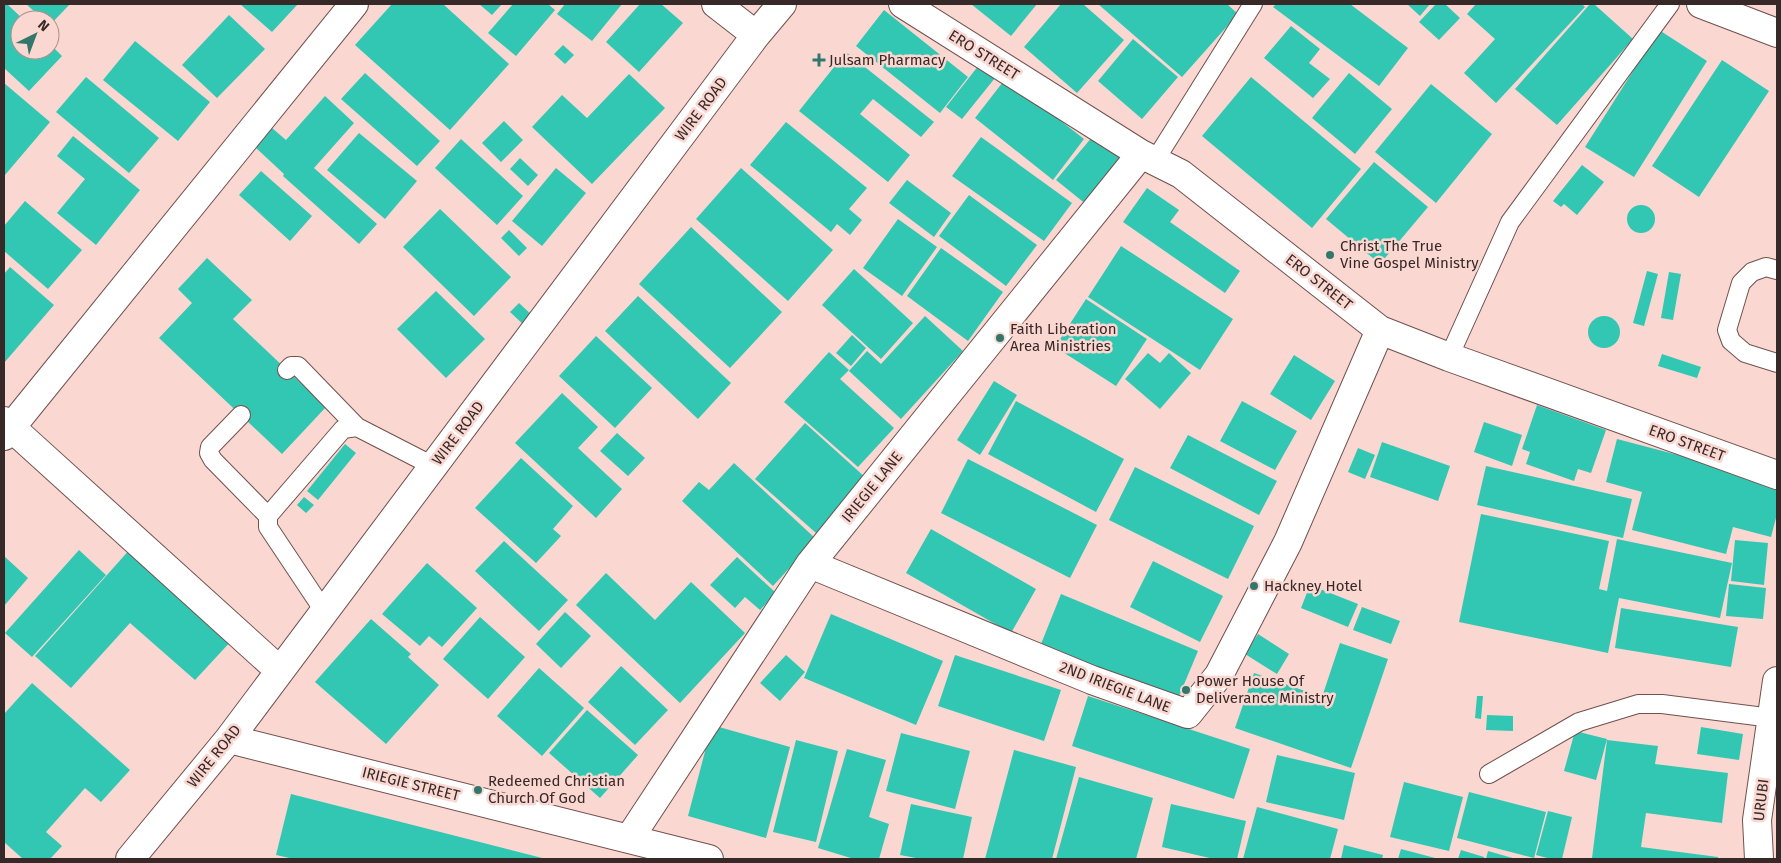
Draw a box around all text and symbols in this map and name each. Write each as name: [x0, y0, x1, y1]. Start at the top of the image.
north arrow: [10, 10, 60, 60]
text: N: [34, 16, 53, 35]
street label: ERO STREET: [945, 26, 1023, 84]
place label: Julsam Pharmacy: [829, 51, 946, 69]
marker: Julsam Pharmacy: [813, 54, 825, 66]
street label: WIRE ROAD: [671, 74, 731, 144]
place label: Christ The True Vine Gospel Ministry: [1340, 237, 1479, 272]
marker: Christ The True Vine Gospel Ministry: [1324, 249, 1336, 261]
street label: ERO STREET: [1282, 250, 1356, 314]
place label: Faith Liberation Area Ministries: [1010, 320, 1116, 355]
marker: Faith Liberation Area Ministries: [994, 332, 1006, 344]
street label: WIRE ROAD: [428, 398, 488, 468]
street label: ERO STREET: [1646, 421, 1728, 465]
street label: IRIEGIE LANE: [838, 448, 906, 526]
place label: Hackney Hotel: [1264, 577, 1363, 595]
marker: Hackney Hotel: [1248, 580, 1260, 592]
street label: 2ND IRIEGIE LANE: [1057, 658, 1173, 716]
place label: Power House Of Deliverance Ministry: [1196, 672, 1334, 707]
marker: Power House Of Deliverance Ministry: [1180, 684, 1192, 696]
street label: WIRE ROAD: [183, 721, 245, 791]
street label: IRIEGIE STREET: [360, 763, 462, 805]
place label: Redeemed Christian Church Of God: [488, 772, 625, 807]
street label: URUBI: [1749, 778, 1773, 822]
marker: Redeemed Christian Church Of God: [472, 784, 484, 796]

